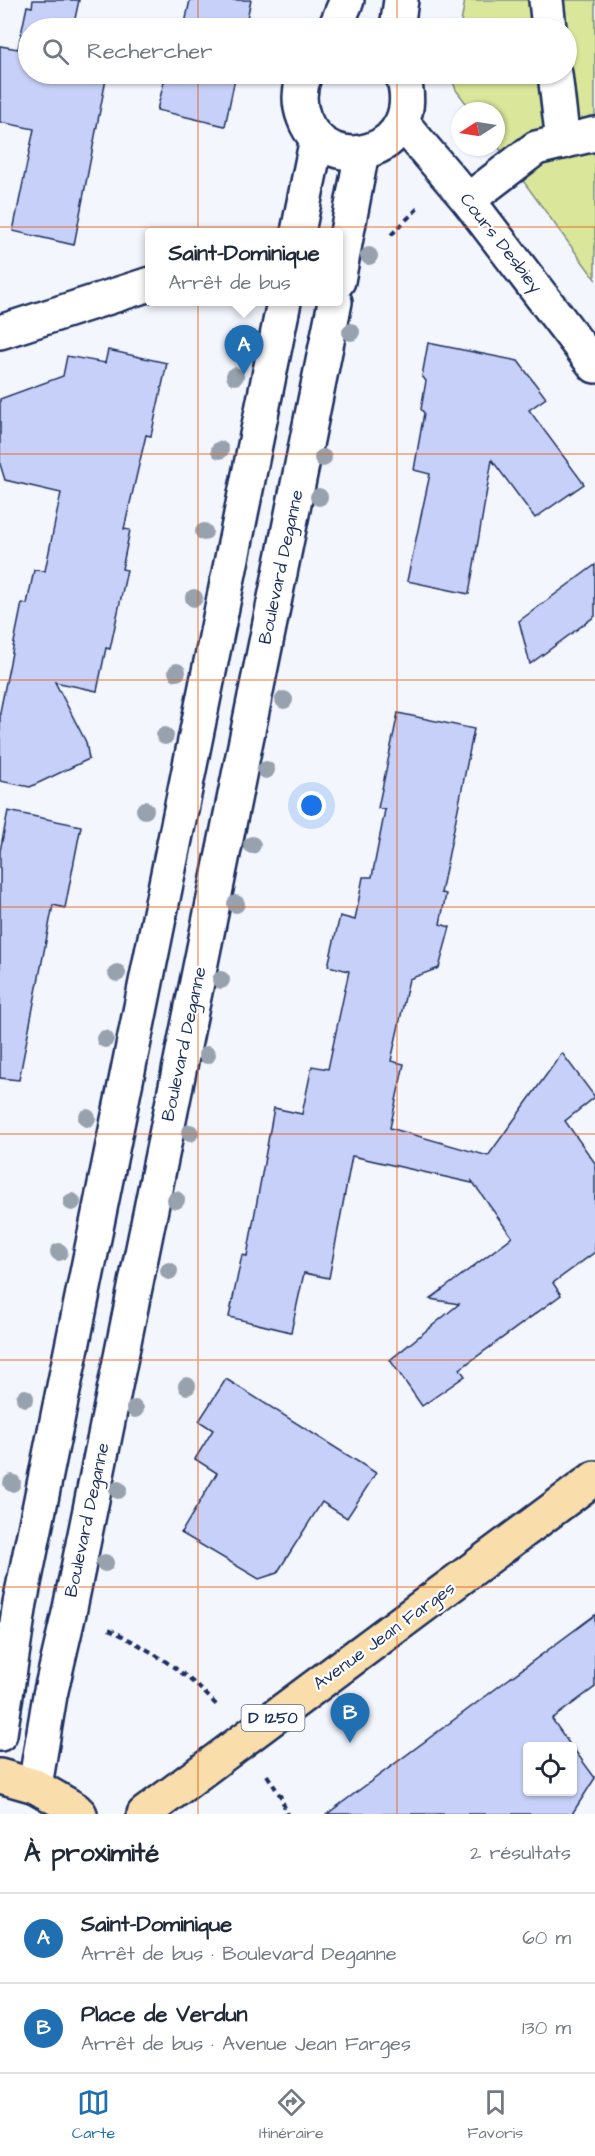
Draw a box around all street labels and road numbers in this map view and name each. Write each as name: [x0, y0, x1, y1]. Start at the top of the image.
street label: Cours Desbiey: [453, 188, 548, 299]
street label: Boulevard Deganne: [252, 487, 311, 647]
street label: Boulevard Deganne: [155, 964, 214, 1124]
street label: Boulevard Deganne: [58, 1440, 117, 1600]
street label: Avenue Jean Farges: [308, 1576, 461, 1697]
road number: D 1250: [242, 1705, 304, 1731]

